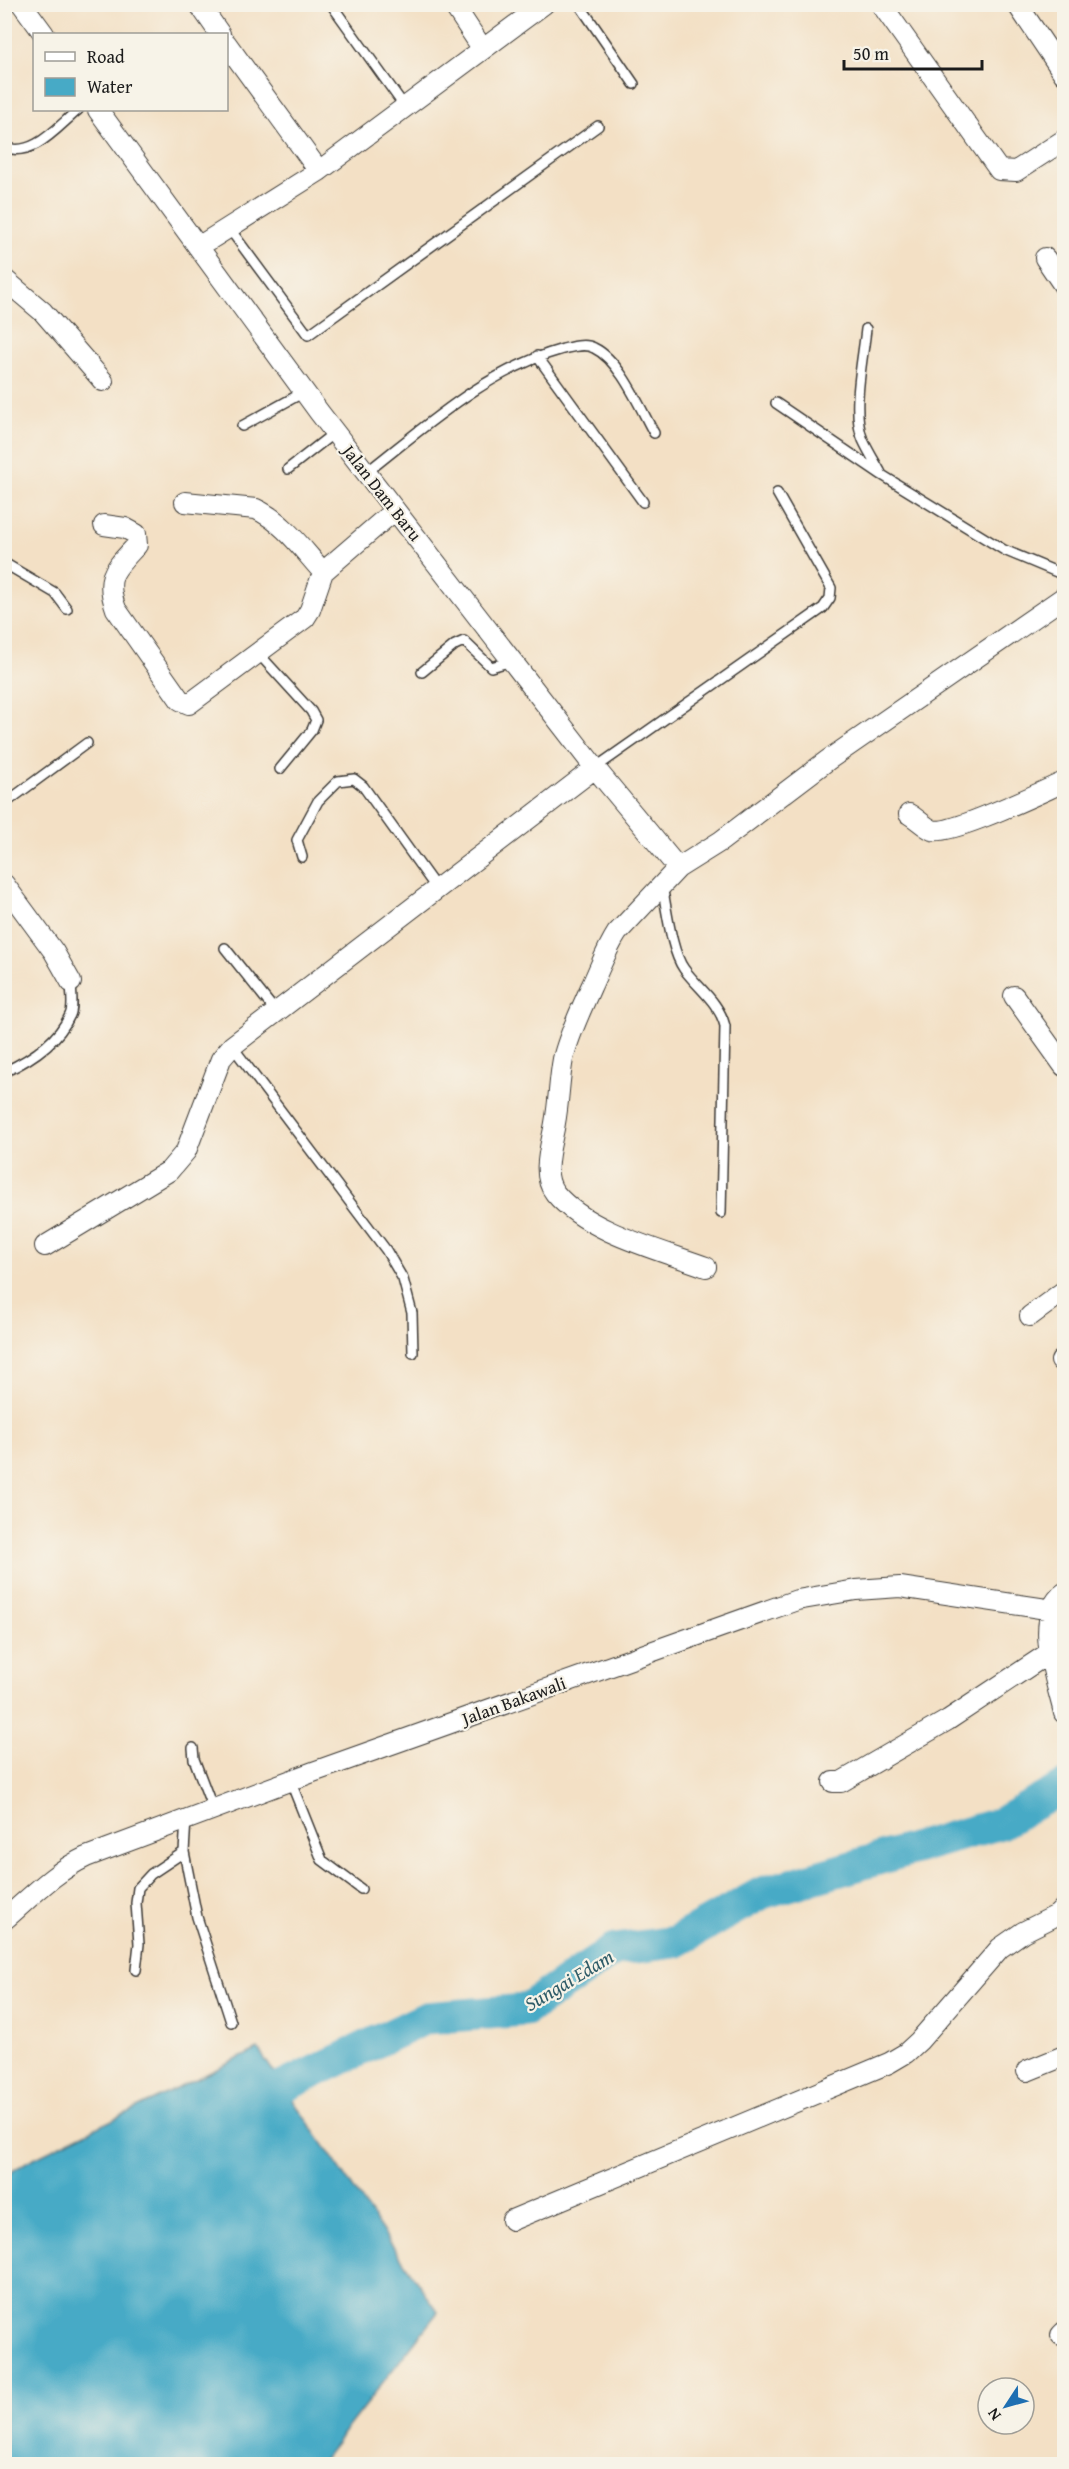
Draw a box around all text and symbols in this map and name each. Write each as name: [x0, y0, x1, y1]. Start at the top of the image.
legend: [33, 33, 228, 111]
scale bar: [844, 33, 982, 71]
text: 50 m: [853, 40, 889, 67]
text: Road: [87, 43, 125, 70]
text: Water: [87, 73, 133, 100]
street label: Jalan Dam Baru: [335, 437, 429, 547]
street label: Jalan Bakawali: [456, 1669, 570, 1733]
water label: Sungai Edam: [519, 1941, 619, 2018]
north arrow: [976, 2376, 1036, 2436]
text: N: [981, 2403, 1007, 2426]

